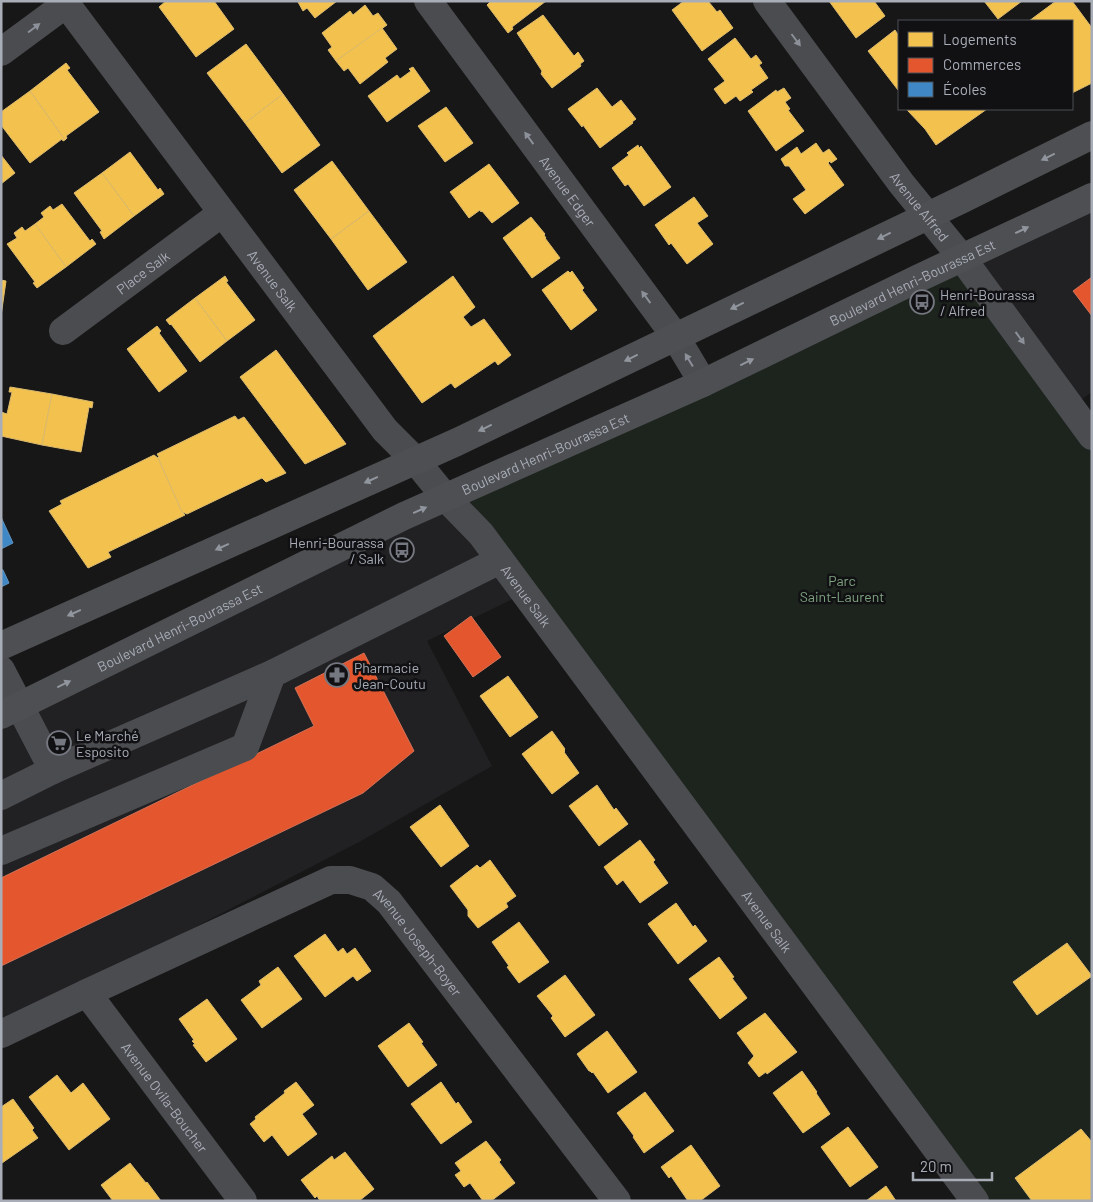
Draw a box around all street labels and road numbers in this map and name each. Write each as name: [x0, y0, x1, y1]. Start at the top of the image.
street label: Avenue Edger: [536, 152, 600, 230]
street label: Avenue Alfred: [887, 168, 953, 244]
street label: Boulevard Henri-Bourassa Est: [826, 235, 998, 329]
street label: Avenue Salk: [244, 246, 302, 315]
street label: Place Salk: [113, 247, 172, 297]
street label: Boulevard Henri-Bourassa Est: [459, 408, 632, 498]
street label: Avenue Salk: [498, 561, 555, 630]
street label: Boulevard Henri-Bourassa Est: [94, 579, 265, 675]
street label: Avenue Joseph-Boyer: [370, 884, 466, 999]
street label: Avenue Salk: [739, 887, 796, 955]
street label: Avenue Ovila-Boucher: [118, 1039, 212, 1155]

